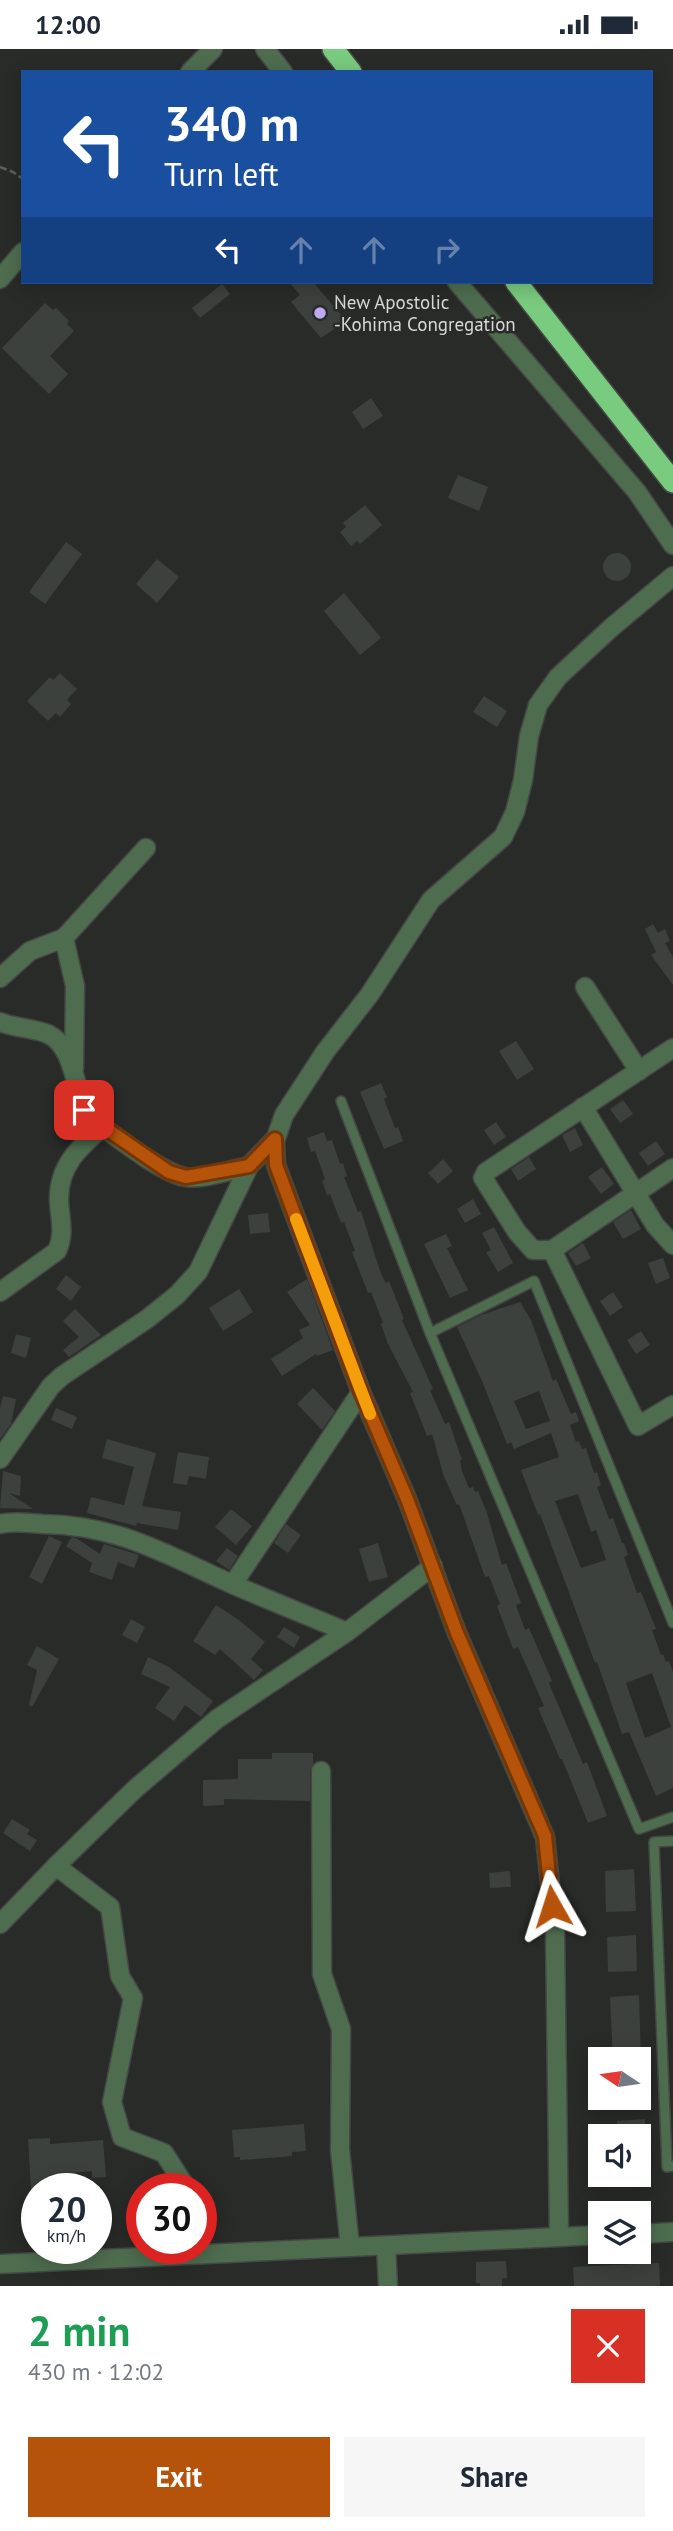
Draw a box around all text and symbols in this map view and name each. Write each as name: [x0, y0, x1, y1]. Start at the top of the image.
text: 12:00: [35, 8, 101, 41]
text: 340 m: [164, 91, 299, 155]
icon: left: [49, 98, 140, 189]
text: Turn left: [164, 153, 279, 195]
icon: left: [209, 231, 247, 269]
icon: ahead: [282, 231, 320, 269]
icon: ahead: [355, 231, 393, 269]
icon: right: [428, 231, 466, 269]
place label: New Apostolic -Kohima Congregation: [334, 290, 516, 336]
marker: New Apostolic -Kohima Congregation: [312, 305, 328, 321]
pin: [54, 1080, 114, 1140]
icon: arrive: [65, 1091, 103, 1129]
position arrow: [515, 1869, 589, 1943]
north arrow: [588, 2047, 651, 2111]
map controls: [588, 2047, 651, 2264]
button: sound: [588, 2124, 651, 2187]
speed limit sign: 30: [126, 2173, 217, 2264]
text: 20: [47, 2186, 86, 2232]
button: layers: [588, 2201, 651, 2264]
text: km/h: [47, 2224, 86, 2247]
text: 2 min: [28, 2303, 130, 2358]
button: close: [571, 2309, 645, 2383]
text: 430 m · 12:02: [28, 2357, 164, 2386]
button: Exit: [28, 2437, 330, 2517]
button: Share: [344, 2437, 645, 2517]

